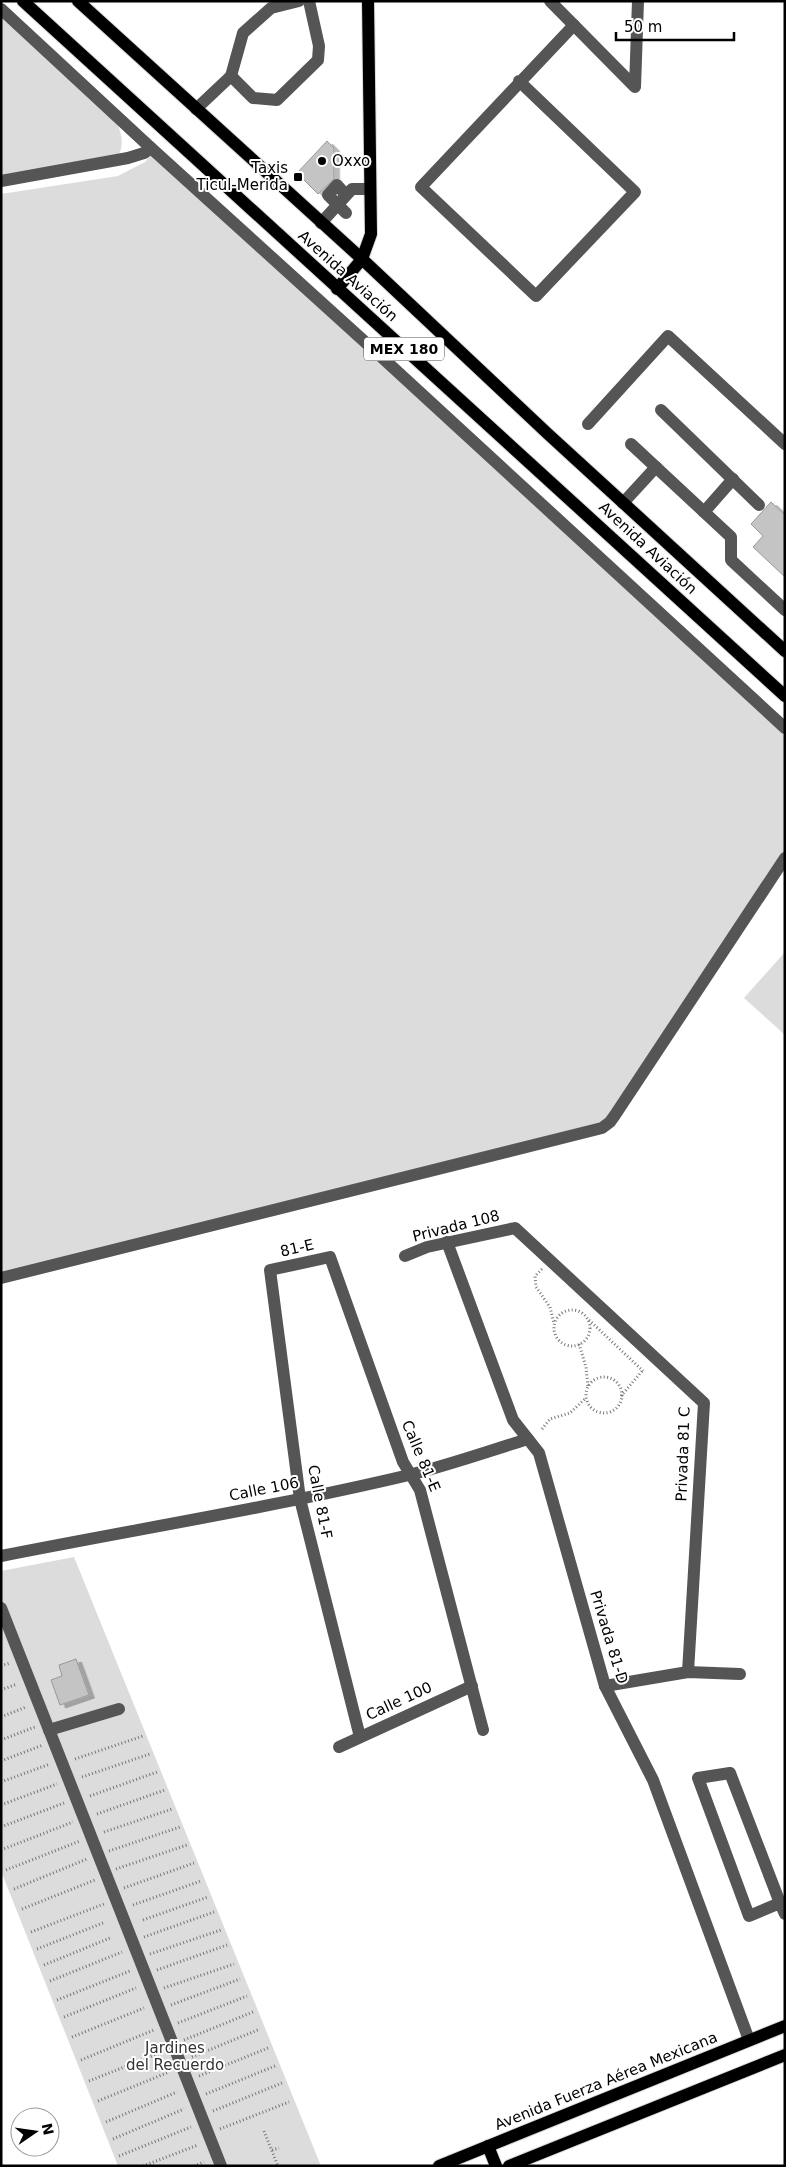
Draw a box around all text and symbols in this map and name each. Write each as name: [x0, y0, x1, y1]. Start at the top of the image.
scale bar: [616, 10, 734, 42]
text: 50 m: [624, 18, 662, 36]
place label: Oxxo: [332, 152, 370, 170]
marker: Oxxo: [316, 155, 328, 167]
place label: Taxis Ticul-Merida: [196, 159, 288, 194]
marker: Taxis Ticul-Merida: [292, 171, 304, 183]
street label: Avenida Aviación: [295, 227, 401, 325]
road number: MEX 180: [364, 338, 444, 360]
street label: Avenida Aviación: [595, 498, 701, 598]
street label: Privada 108: [411, 1206, 501, 1246]
street label: 81-E: [278, 1235, 316, 1261]
street label: Privada 81 C: [672, 1406, 694, 1502]
street label: Calle 81-E: [398, 1418, 444, 1494]
street label: Calle 81-F: [304, 1463, 336, 1541]
street label: Calle 106: [228, 1473, 300, 1505]
street label: Privada 81-D: [586, 1588, 632, 1686]
street label: Calle 100: [363, 1678, 435, 1724]
street label: Avenida Fuerza Aérea Mexicana: [492, 2028, 720, 2134]
park label: Jardines del Recuerdo: [126, 2039, 224, 2074]
north arrow: [10, 2107, 60, 2157]
text: N: [39, 2122, 57, 2137]

